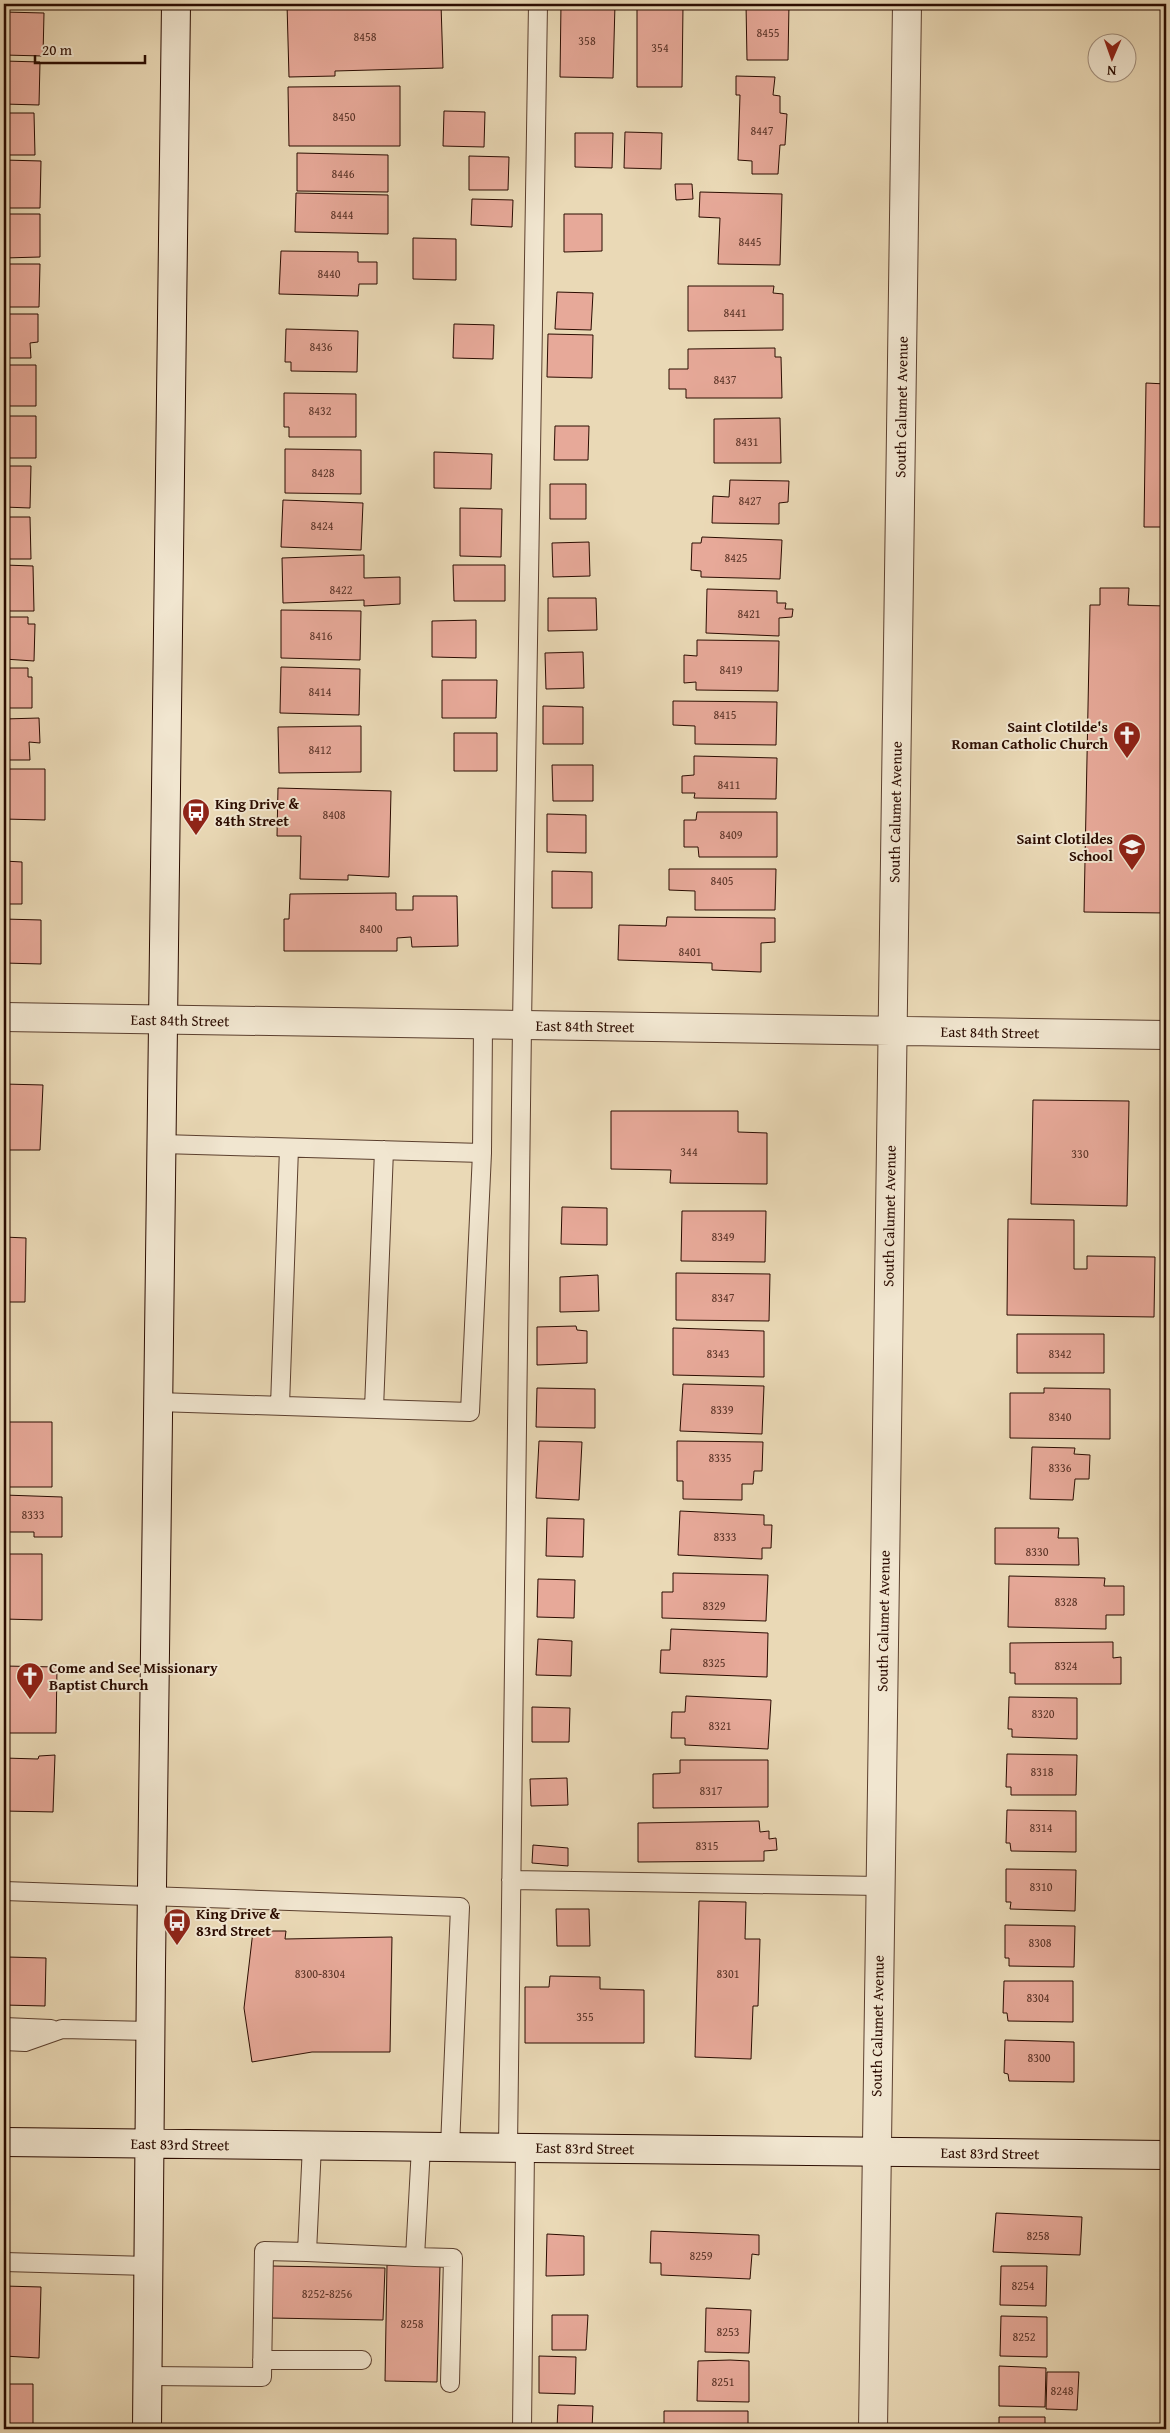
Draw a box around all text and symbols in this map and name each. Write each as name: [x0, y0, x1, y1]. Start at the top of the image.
house number: 8455: [756, 24, 780, 41]
house number: 8458: [353, 28, 377, 45]
scale bar: [35, 32, 145, 64]
house number: 358: [578, 32, 596, 49]
north arrow: [1088, 32, 1138, 82]
text: 20 m: [42, 39, 73, 60]
house number: 354: [651, 39, 669, 56]
text: N: [1106, 61, 1117, 81]
house number: 8450: [332, 108, 356, 125]
house number: 8447: [750, 122, 774, 139]
house number: 8446: [331, 165, 355, 182]
house number: 8444: [330, 206, 354, 223]
house number: 8445: [738, 233, 762, 250]
house number: 8440: [317, 265, 341, 282]
house number: 8441: [723, 304, 747, 321]
street label: South Calumet Avenue: [889, 336, 913, 478]
house number: 8436: [309, 338, 333, 355]
house number: 8437: [713, 371, 737, 388]
house number: 8432: [308, 402, 332, 419]
house number: 8431: [735, 433, 759, 450]
house number: 8428: [311, 464, 335, 481]
house number: 8427: [738, 492, 762, 509]
house number: 8424: [310, 517, 334, 534]
house number: 8425: [724, 549, 748, 566]
house number: 8422: [329, 581, 353, 598]
house number: 8421: [737, 605, 761, 622]
house number: 8416: [309, 627, 333, 644]
house number: 8419: [719, 661, 743, 678]
house number: 8414: [308, 683, 332, 700]
house number: 8415: [713, 706, 737, 723]
place label: Saint Clotilde's Roman Catholic Church: [952, 716, 1108, 754]
church icon: Saint Clotilde's Roman Catholic Church: [1112, 720, 1142, 759]
house number: 8412: [308, 741, 332, 758]
street label: South Calumet Avenue: [883, 741, 907, 883]
house number: 8411: [717, 776, 741, 793]
place label: King Drive & 84th Street: [215, 793, 300, 831]
bus stop icon: King Drive & 84th Street: [181, 797, 211, 836]
house number: 8408: [322, 806, 346, 823]
house number: 8409: [719, 826, 743, 843]
place label: Saint Clotildes School: [1016, 828, 1113, 866]
school or university icon: Saint Clotildes School: [1117, 832, 1147, 871]
house number: 8405: [710, 872, 734, 889]
house number: 8400: [359, 920, 383, 937]
house number: 8401: [678, 943, 702, 960]
street label: East 84th Street: [130, 1009, 230, 1031]
street label: East 84th Street: [535, 1015, 635, 1037]
street label: East 84th Street: [940, 1021, 1040, 1043]
house number: 344: [680, 1143, 698, 1160]
street label: South Calumet Avenue: [877, 1145, 901, 1287]
house number: 330: [1071, 1145, 1089, 1162]
house number: 8349: [711, 1228, 735, 1245]
house number: 8347: [711, 1289, 735, 1306]
house number: 8343: [706, 1345, 730, 1362]
house number: 8342: [1048, 1345, 1072, 1362]
house number: 8339: [710, 1401, 734, 1418]
house number: 8340: [1048, 1408, 1072, 1425]
house number: 8335: [708, 1449, 732, 1466]
house number: 8336: [1048, 1459, 1072, 1476]
house number: 8333: [21, 1506, 45, 1523]
house number: 8333: [713, 1528, 737, 1545]
house number: 8330: [1025, 1543, 1049, 1560]
street label: South Calumet Avenue: [871, 1550, 895, 1692]
house number: 8328: [1054, 1593, 1078, 1610]
house number: 8329: [702, 1597, 726, 1614]
house number: 8325: [702, 1654, 726, 1671]
place label: Come and See Missionary Baptist Church: [49, 1657, 218, 1695]
house number: 8324: [1054, 1657, 1078, 1674]
church icon: Come and See Missionary Baptist Church: [15, 1661, 45, 1700]
house number: 8320: [1031, 1705, 1055, 1722]
house number: 8321: [708, 1717, 732, 1734]
house number: 8318: [1030, 1763, 1054, 1780]
house number: 8317: [699, 1782, 723, 1799]
house number: 8314: [1029, 1819, 1053, 1836]
house number: 8315: [695, 1837, 719, 1854]
house number: 8310: [1029, 1878, 1053, 1895]
place label: King Drive & 83rd Street: [196, 1903, 281, 1941]
bus stop icon: King Drive & 83rd Street: [162, 1907, 192, 1946]
house number: 8308: [1028, 1934, 1052, 1951]
street label: South Calumet Avenue: [865, 1955, 889, 2097]
house number: 8300-8304: [295, 1965, 345, 1982]
house number: 8301: [716, 1965, 740, 1982]
house number: 8304: [1026, 1989, 1050, 2006]
house number: 355: [576, 2008, 594, 2025]
house number: 8300: [1027, 2049, 1051, 2066]
street label: East 83rd Street: [130, 2133, 230, 2155]
street label: East 83rd Street: [535, 2137, 635, 2159]
street label: East 83rd Street: [940, 2142, 1040, 2164]
house number: 8258: [1026, 2227, 1050, 2244]
house number: 8259: [689, 2247, 713, 2264]
house number: 8254: [1011, 2277, 1035, 2294]
house number: 8252-8256: [302, 2285, 352, 2302]
house number: 8258: [400, 2315, 424, 2332]
house number: 8253: [716, 2323, 740, 2340]
house number: 8252: [1012, 2328, 1036, 2345]
house number: 8251: [711, 2373, 735, 2390]
house number: 8248: [1050, 2382, 1074, 2399]

